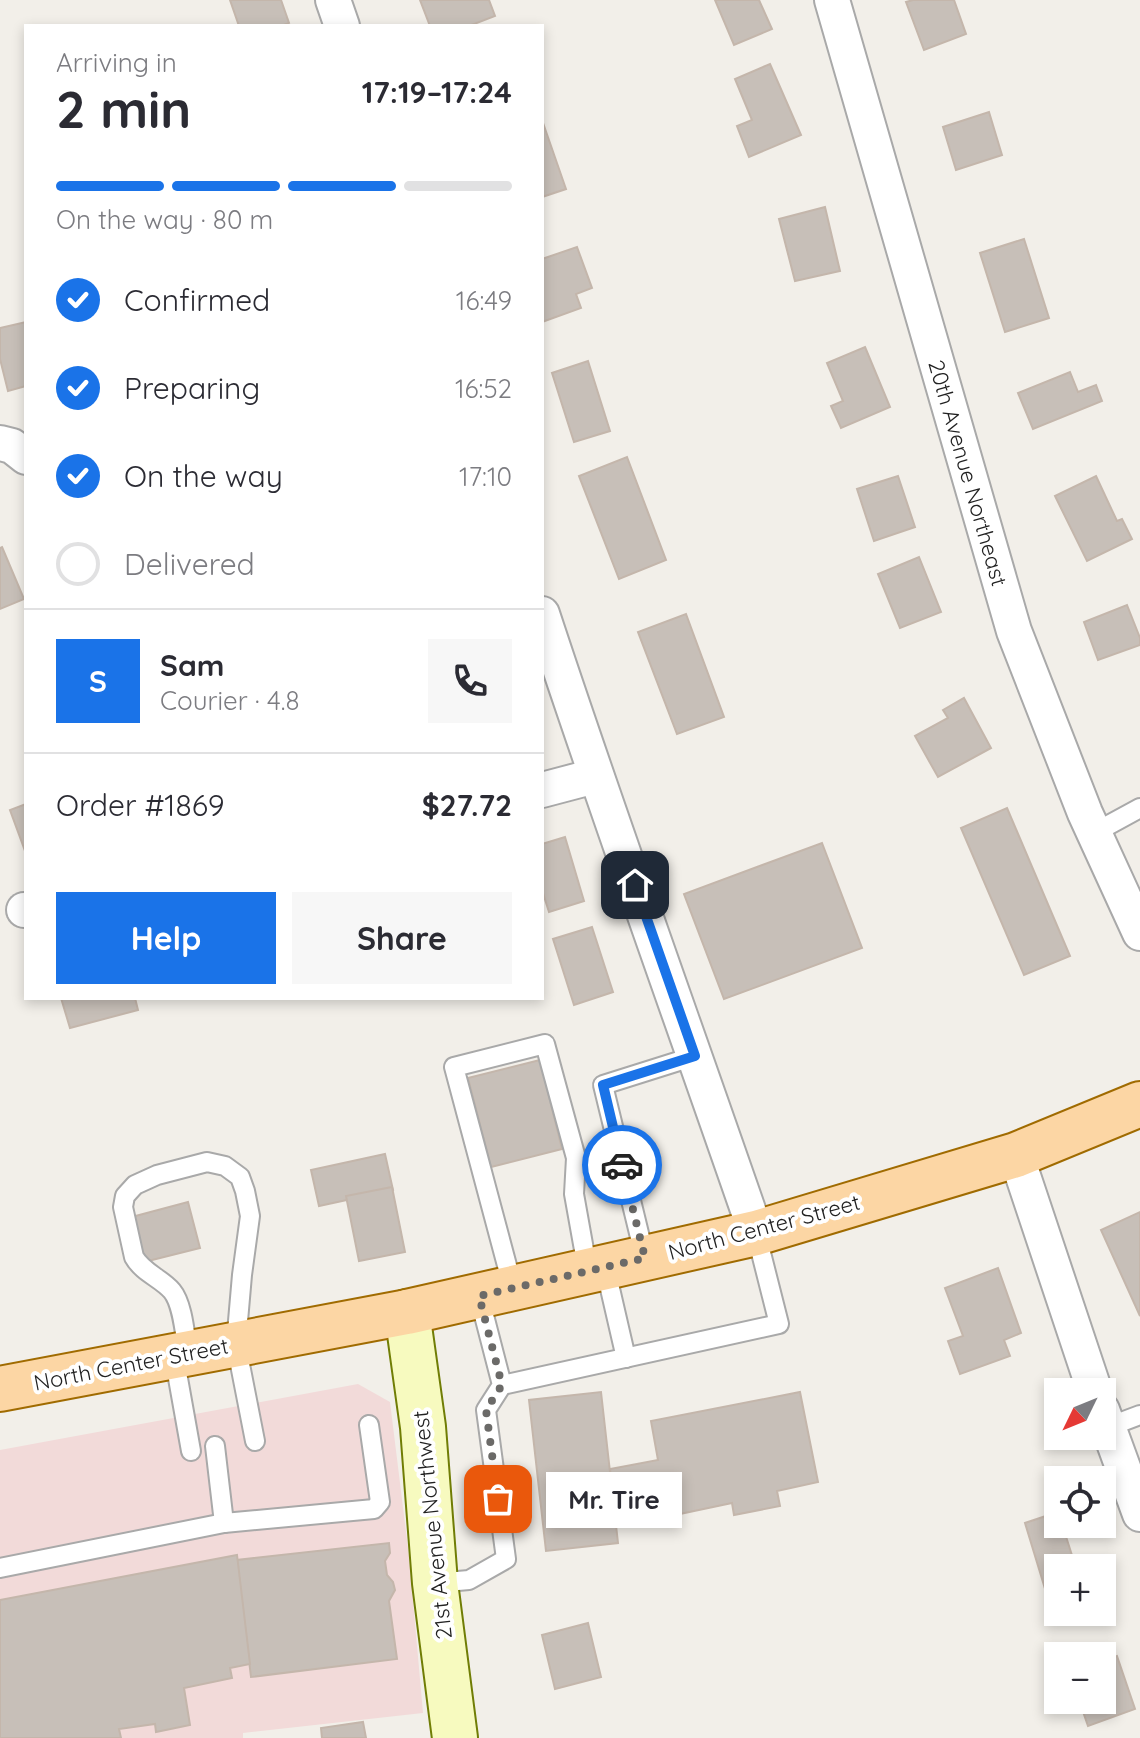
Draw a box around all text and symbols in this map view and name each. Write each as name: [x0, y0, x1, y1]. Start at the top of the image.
text: Arriving in: [56, 46, 177, 79]
text: 17:19–17:24: [362, 73, 512, 111]
text: 2 min: [56, 76, 191, 141]
text: On the way · 80 m: [56, 203, 273, 236]
icon: check: [56, 278, 100, 322]
text: Confirmed: [124, 281, 270, 319]
text: 16:49: [456, 284, 512, 317]
street label: 20th Avenue Northeast: [922, 357, 1014, 589]
icon: check: [56, 366, 100, 410]
text: Preparing: [124, 369, 260, 407]
text: 16:52: [455, 372, 512, 405]
icon: check: [56, 454, 100, 498]
text: On the way: [124, 457, 283, 495]
text: 17:10: [459, 460, 512, 493]
text: Delivered: [124, 545, 255, 583]
button: phone: [428, 639, 512, 723]
text: Sam: [160, 646, 224, 684]
text: S: [89, 662, 107, 700]
text: Courier · 4.8: [160, 684, 299, 717]
text: Order #1869: [56, 786, 225, 824]
text: $27.72: [422, 786, 512, 824]
pin: [601, 851, 669, 919]
icon: home: [613, 863, 657, 907]
button: Help: [56, 892, 276, 984]
button: Share: [292, 892, 512, 984]
courier: [582, 1125, 662, 1205]
icon: car: [600, 1143, 644, 1187]
street label: North Center Street: [665, 1188, 863, 1266]
street label: North Center Street: [31, 1331, 231, 1397]
north arrow: [1044, 1378, 1116, 1450]
map controls: [1044, 1378, 1116, 1714]
street label: 21st Avenue Northwest: [406, 1409, 458, 1641]
pin: [464, 1465, 532, 1533]
button: locate: [1044, 1466, 1116, 1538]
callout: Mr. Tire: [546, 1471, 682, 1527]
icon: bag: [476, 1477, 520, 1521]
text: Mr. Tire: [568, 1483, 660, 1516]
button: +: [1044, 1554, 1116, 1626]
button: −: [1044, 1642, 1116, 1714]

